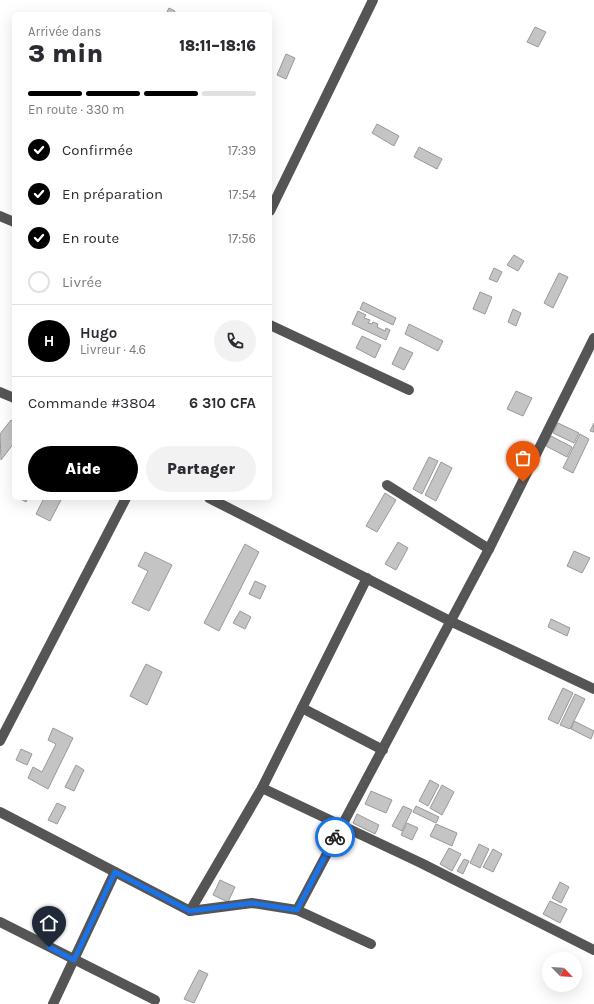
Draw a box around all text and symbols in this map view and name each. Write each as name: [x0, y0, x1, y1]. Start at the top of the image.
text: Arrivée dans: [28, 24, 101, 39]
text: 18:11–18:16: [179, 37, 256, 55]
text: 3 min: [28, 38, 103, 69]
text: En route · 330 m: [28, 102, 124, 117]
icon: check: [28, 139, 50, 161]
text: Confirmée: [62, 141, 133, 159]
text: 17:39: [227, 143, 256, 158]
icon: check: [28, 183, 50, 205]
text: En préparation: [62, 185, 163, 203]
text: 17:54: [228, 187, 256, 202]
icon: check: [28, 227, 50, 249]
text: En route: [62, 229, 119, 247]
text: 17:56: [228, 231, 256, 246]
text: Livrée: [62, 273, 102, 291]
button: phone: [214, 320, 256, 362]
text: Hugo: [80, 324, 117, 342]
text: H: [44, 332, 54, 350]
text: Livreur · 4.6: [80, 342, 146, 357]
text: Commande #3804: [28, 394, 156, 412]
text: 6 310 CFA: [189, 394, 256, 412]
pin: [506, 441, 540, 482]
button: Aide: [28, 446, 138, 492]
button: Partager: [146, 446, 256, 492]
icon: bag: [512, 447, 534, 469]
courier: [315, 817, 355, 857]
icon: bike: [324, 826, 346, 848]
pin: [32, 906, 66, 947]
icon: home: [38, 912, 60, 934]
north arrow: [542, 952, 582, 992]
map controls: [542, 952, 582, 992]

